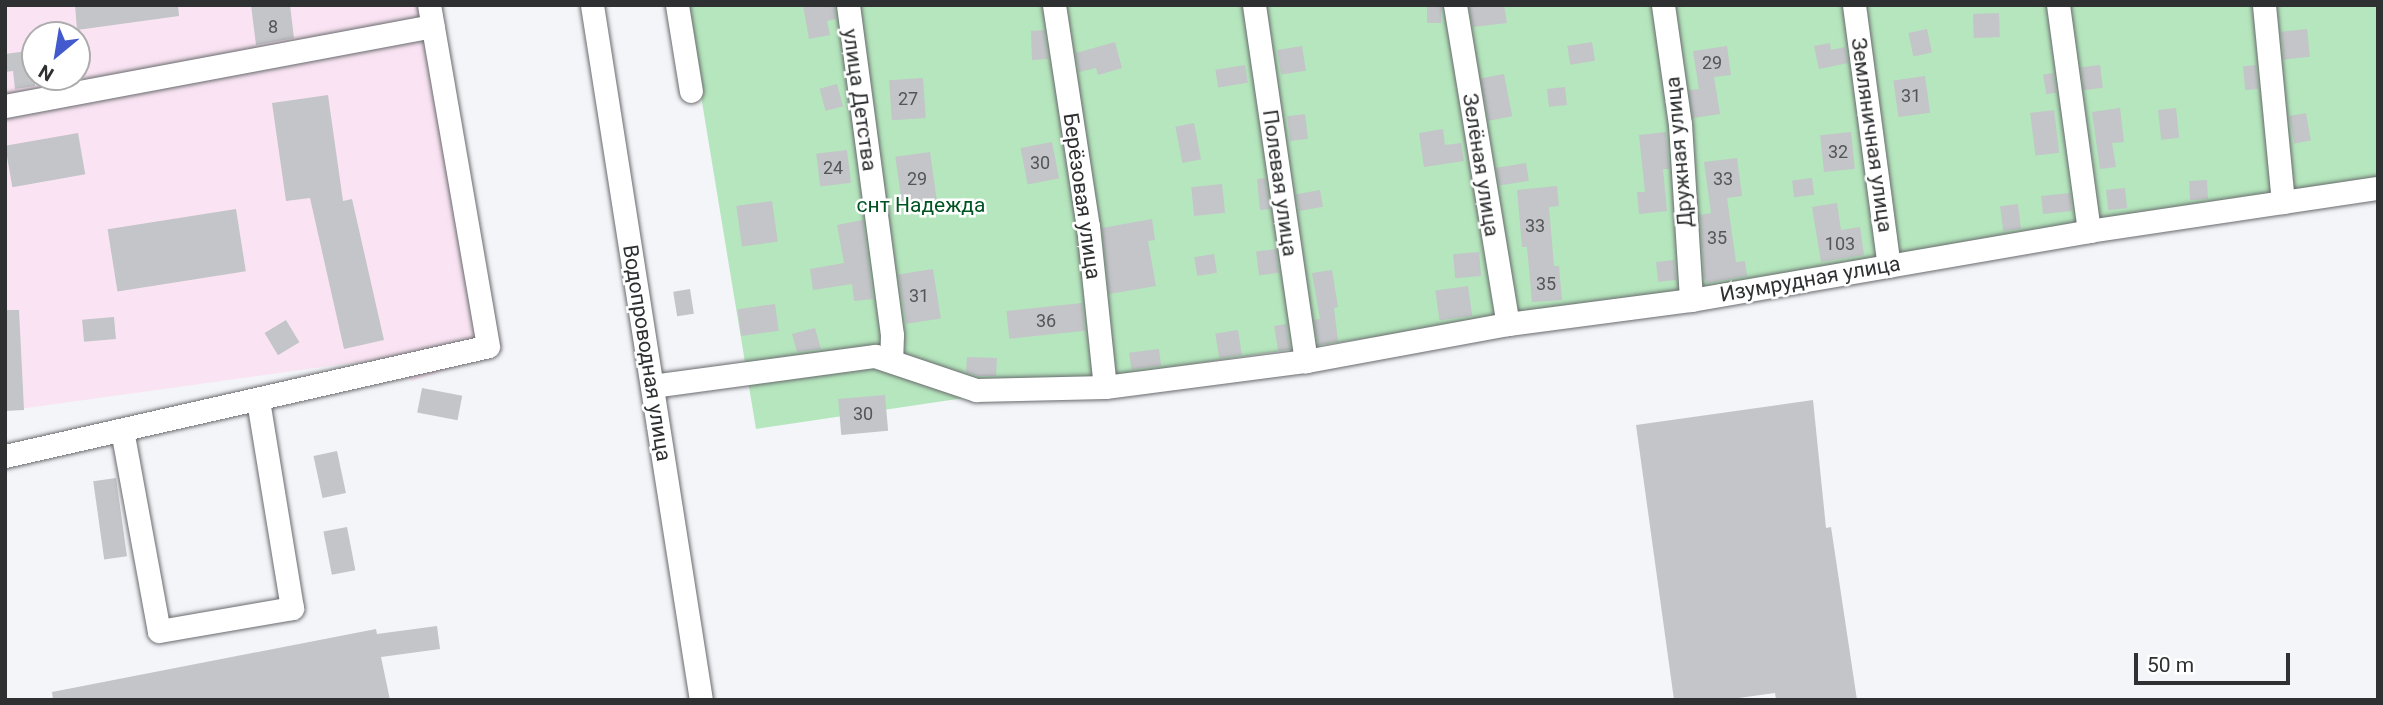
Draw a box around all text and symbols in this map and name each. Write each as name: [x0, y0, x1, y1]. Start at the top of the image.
house number: 8: [268, 16, 278, 38]
north arrow: [21, 21, 91, 91]
street label: улица Детства: [838, 27, 882, 173]
street label: Земляничная улица: [1846, 36, 1898, 234]
house number: 29: [1702, 52, 1722, 74]
text: N: [35, 60, 58, 86]
street label: Дружная улица: [1660, 75, 1698, 229]
house number: 31: [1901, 85, 1921, 107]
house number: 27: [898, 88, 918, 110]
street label: Зелёная улица: [1457, 92, 1505, 238]
street label: Полевая улица: [1257, 108, 1303, 258]
street label: Берёзовая улица: [1058, 111, 1106, 281]
house number: 32: [1828, 141, 1848, 163]
house number: 30: [1030, 152, 1050, 174]
house number: 24: [823, 157, 843, 179]
house number: 29: [907, 168, 927, 190]
house number: 33: [1713, 168, 1733, 190]
park label: снт Надежда: [857, 192, 985, 218]
house number: 33: [1525, 215, 1545, 237]
house number: 35: [1707, 227, 1727, 249]
house number: 103: [1825, 233, 1855, 255]
street label: Водопроводная улица: [617, 243, 677, 463]
street label: Изумрудная улица: [1718, 251, 1902, 307]
house number: 35: [1536, 273, 1556, 295]
house number: 31: [909, 285, 929, 307]
house number: 36: [1036, 310, 1056, 332]
house number: 30: [853, 403, 873, 425]
scale bar: [2138, 638, 2294, 682]
text: 50 m: [2147, 653, 2194, 677]

